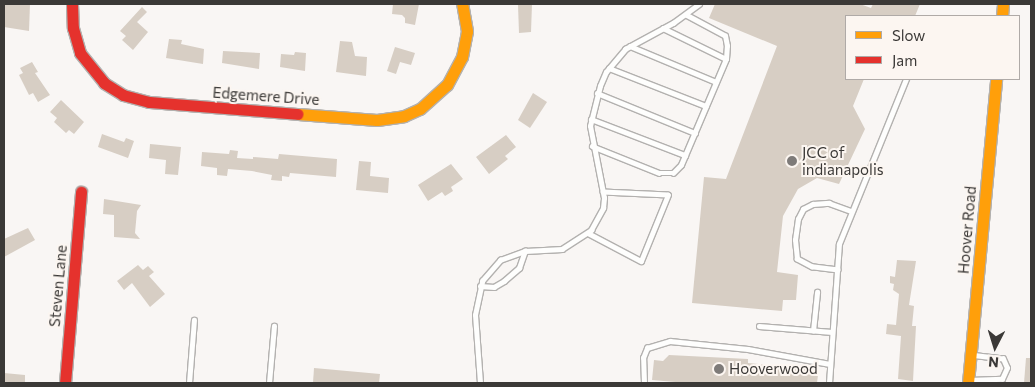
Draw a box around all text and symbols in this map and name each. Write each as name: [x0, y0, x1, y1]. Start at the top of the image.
legend: [845, 15, 1020, 80]
text: Slow: [892, 26, 925, 44]
text: Jam: [892, 51, 917, 69]
street label: Edgemere Drive: [212, 83, 320, 109]
place label: JCC of indianapolis: [802, 143, 884, 178]
marker: JCC of indianapolis: [786, 155, 798, 167]
street label: Hoover Road: [954, 185, 980, 275]
street label: Steven Lane: [45, 244, 71, 328]
north arrow: [970, 322, 1020, 372]
text: N: [988, 354, 1000, 371]
place label: Hooverwood: [729, 360, 818, 378]
marker: Hooverwood: [713, 363, 725, 375]

